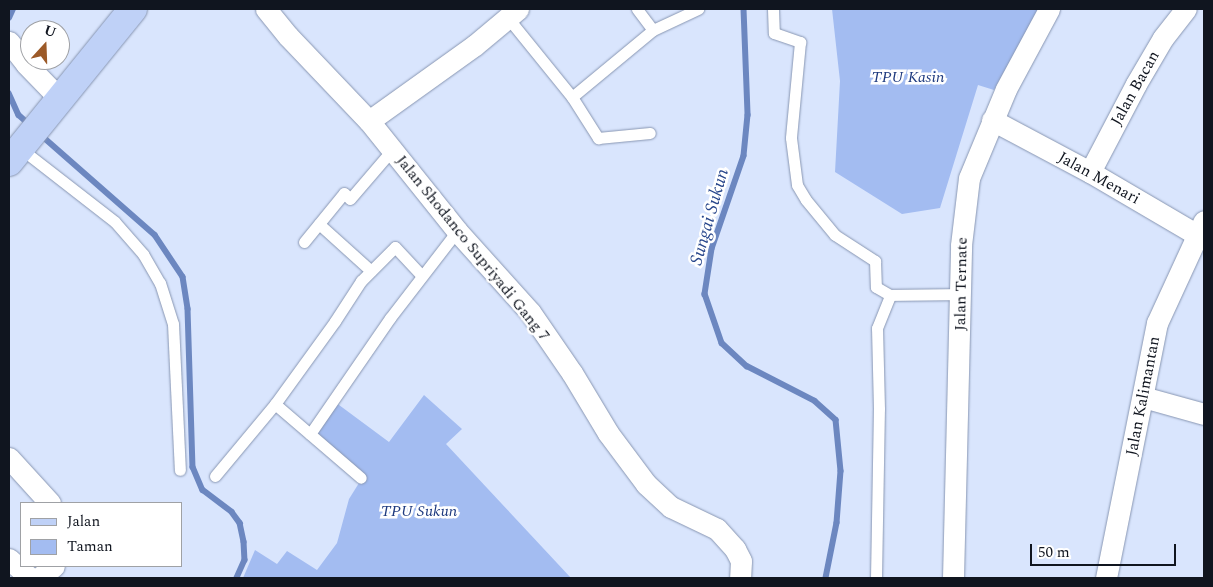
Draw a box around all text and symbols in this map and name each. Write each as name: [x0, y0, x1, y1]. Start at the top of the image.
text: U: [41, 19, 59, 43]
north arrow: [20, 20, 70, 70]
street label: Jalan Bacan: [1107, 47, 1163, 129]
park label: TPU Kasin: [871, 67, 945, 87]
street label: Jalan Menari: [1055, 148, 1143, 208]
street label: Jalan Shodanco Supriyadi Gang 7: [392, 151, 554, 345]
water label: Sungai Sukun: [686, 166, 734, 268]
street label: Jalan Ternate: [951, 237, 971, 331]
street label: Jalan Kalimantan: [1122, 334, 1164, 458]
park label: TPU Sukun: [381, 501, 457, 521]
legend: [20, 502, 182, 567]
text: Jalan: [67, 510, 100, 533]
scale bar: [1033, 534, 1179, 566]
text: Taman: [67, 535, 113, 558]
text: 50 m: [1038, 541, 1070, 564]

